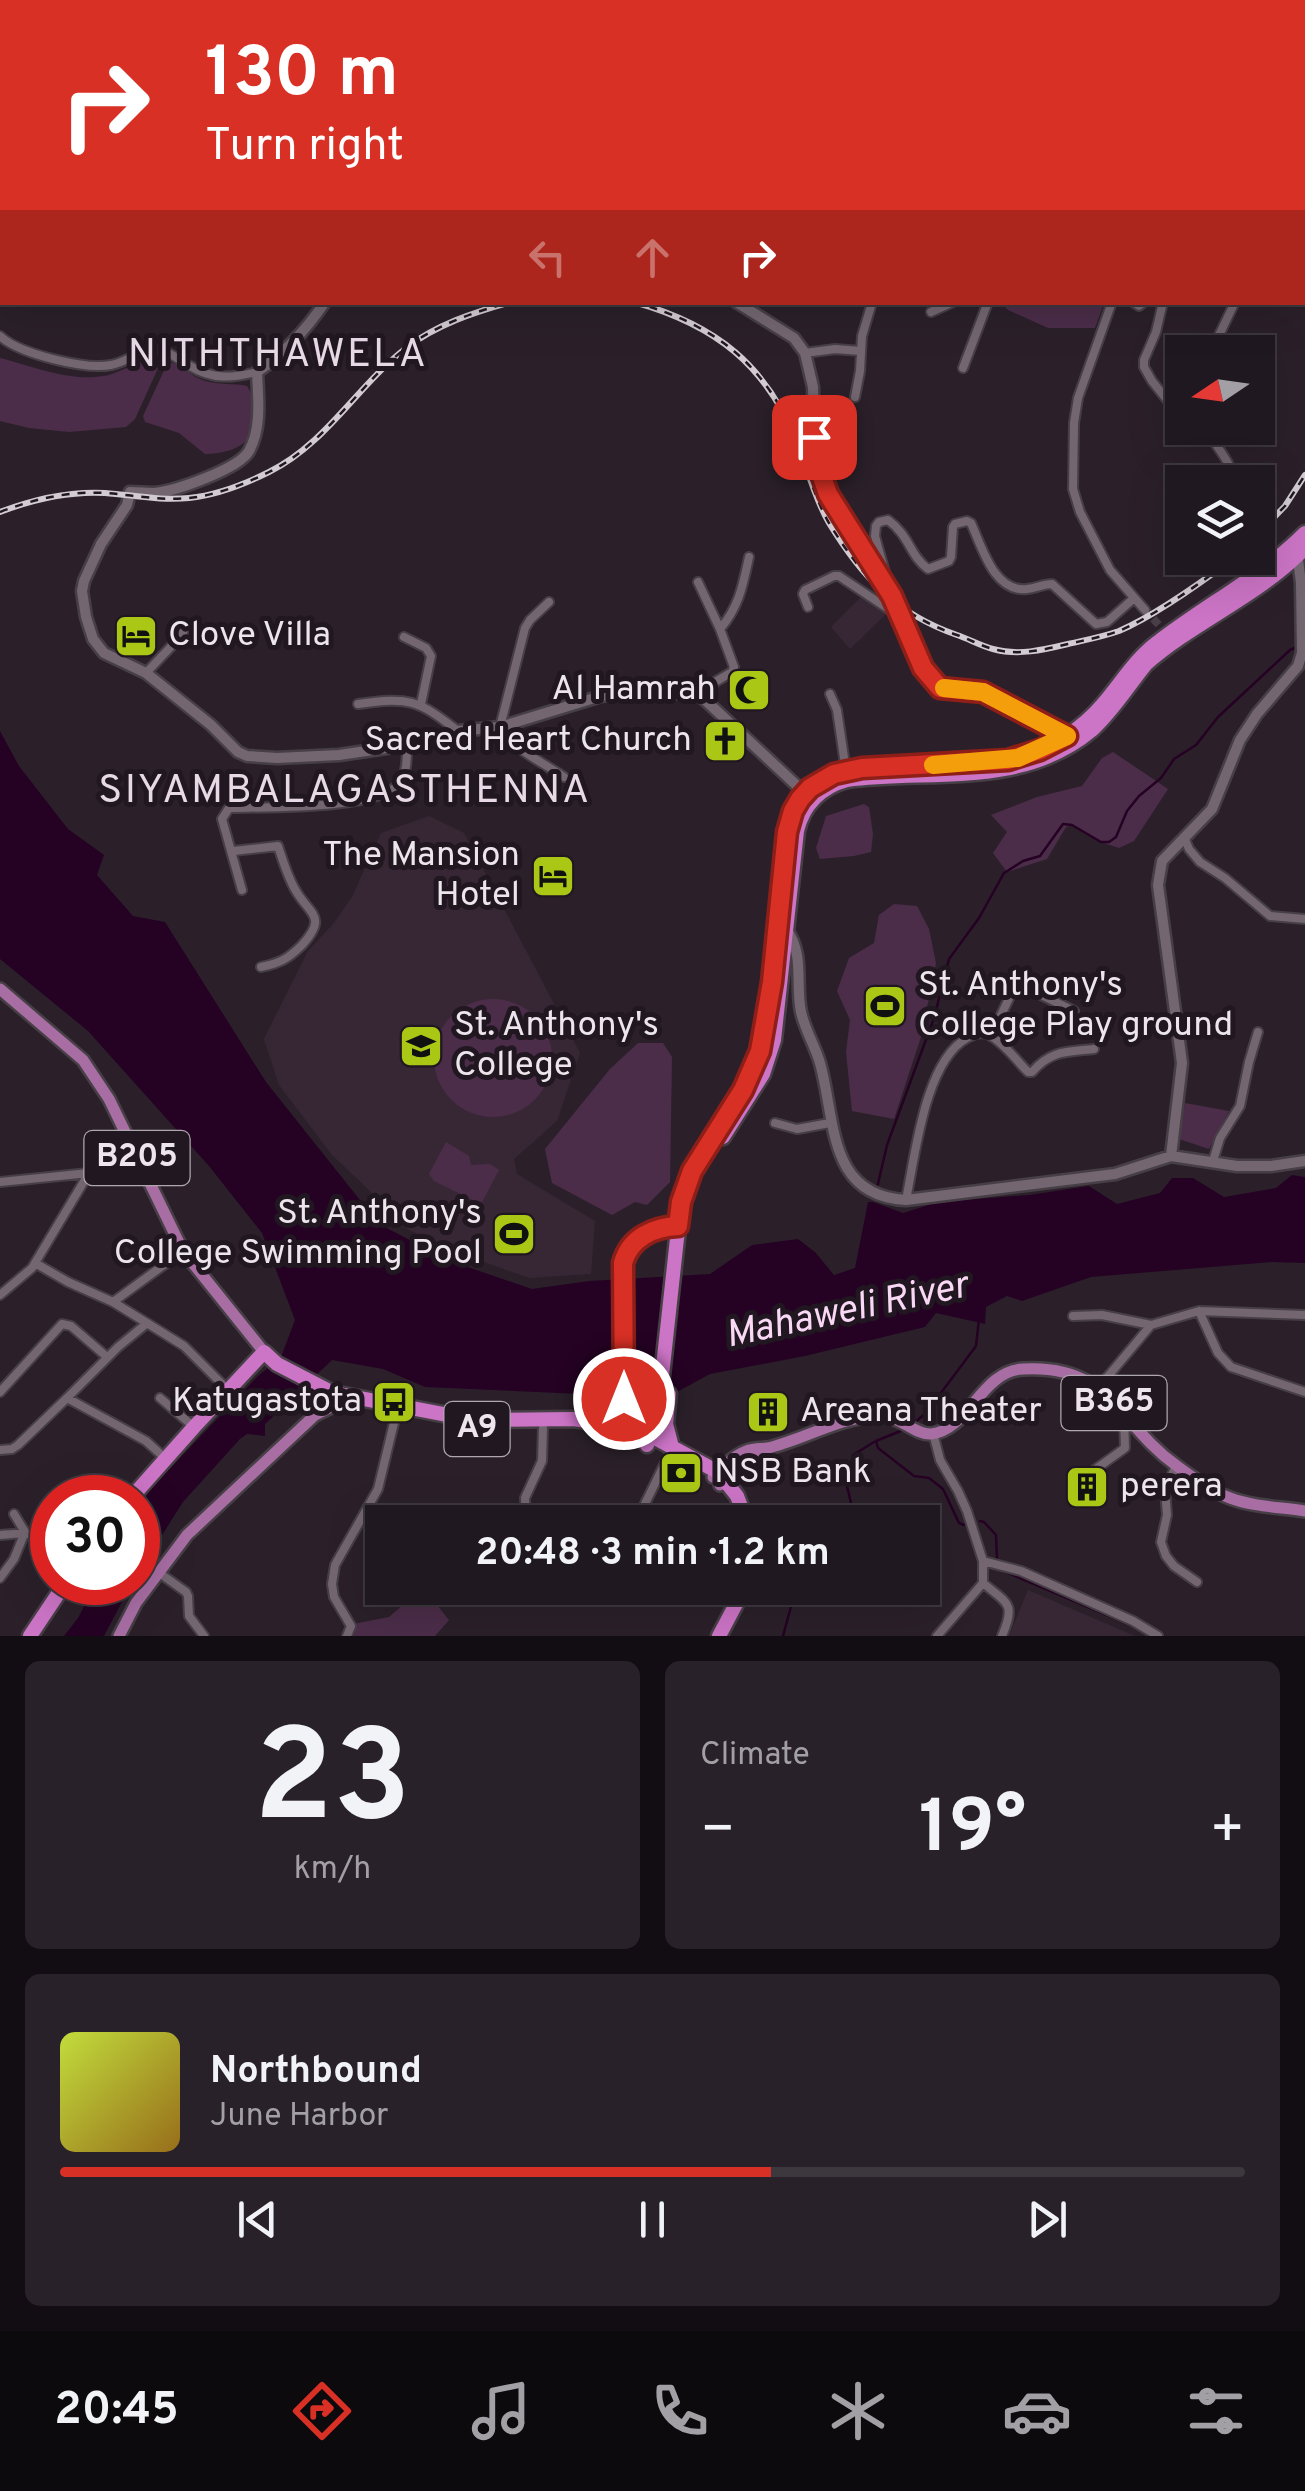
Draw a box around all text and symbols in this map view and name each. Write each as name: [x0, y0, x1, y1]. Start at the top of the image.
text: 130 m: [205, 32, 399, 121]
icon: right: [40, 40, 170, 170]
text: Turn right: [205, 119, 404, 176]
icon: left: [520, 230, 575, 285]
icon: ahead: [625, 230, 680, 285]
icon: right: [730, 230, 785, 285]
district label: NITHTHAWELA: [128, 331, 428, 381]
north arrow: [1165, 335, 1275, 445]
map controls: [1165, 335, 1275, 575]
pin: [772, 395, 857, 480]
icon: arrive: [787, 410, 842, 465]
button: layers: [1165, 465, 1275, 575]
hotel icon: Clove Villa: [113, 613, 159, 659]
place label: Clove Villa: [168, 614, 331, 658]
mosque icon: Al Hamrah: [726, 667, 772, 713]
place label: Al Hamrah: [551, 668, 716, 712]
church icon: Sacred Heart Church: [702, 718, 748, 764]
place label: Sacred Heart Church: [365, 719, 692, 763]
district label: SIYAMBALAGASTHENNA: [98, 767, 592, 817]
place label: The Mansion Hotel: [322, 834, 520, 918]
hotel icon: The Mansion Hotel: [530, 853, 576, 899]
place label: St. Anthony's College Play ground: [918, 964, 1233, 1048]
sports icon: St. Anthony's College Play ground: [862, 983, 908, 1029]
place label: St. Anthony's College: [454, 1004, 659, 1088]
school or university icon: St. Anthony's College: [398, 1023, 444, 1069]
road number: B205: [84, 1131, 190, 1185]
place label: St. Anthony's College Swimming Pool: [114, 1192, 482, 1276]
sports icon: St. Anthony's College Swimming Pool: [491, 1211, 537, 1257]
water label: Mahaweli River: [721, 1262, 975, 1362]
position arrow: [572, 1347, 676, 1451]
road number: B365: [1062, 1376, 1166, 1430]
bus stop icon: Katugastota: [371, 1379, 417, 1425]
place label: Katugastota: [172, 1380, 362, 1424]
building icon: Areana Theater: [745, 1389, 791, 1435]
place label: Areana Theater: [800, 1390, 1042, 1434]
road number: A9: [444, 1402, 510, 1456]
bank icon: NSB Bank: [658, 1450, 704, 1496]
place label: NSB Bank: [714, 1451, 871, 1495]
building icon: perera: [1064, 1464, 1110, 1510]
place label: perera: [1120, 1465, 1223, 1509]
speed limit sign: 30: [30, 1475, 160, 1605]
text: 20:48 · 3 min · 1.2 km: [475, 1530, 830, 1579]
text: 23: [254, 1702, 411, 1867]
text: Climate: [700, 1736, 810, 1776]
text: 19°: [919, 1784, 1026, 1879]
text: −: [700, 1797, 735, 1867]
text: +: [1210, 1797, 1245, 1867]
text: km/h: [294, 1850, 371, 1890]
text: Northbound: [210, 2048, 422, 2097]
text: June Harbor: [210, 2097, 389, 2137]
icon: previous: [230, 2192, 285, 2247]
icon: pause: [625, 2192, 680, 2247]
icon: next: [1020, 2192, 1075, 2247]
icon: directions: [287, 2376, 357, 2446]
icon: music: [466, 2376, 536, 2446]
icon: phone: [645, 2376, 715, 2446]
icon: climate: [823, 2376, 893, 2446]
icon: car: [1002, 2376, 1072, 2446]
icon: filters: [1181, 2376, 1251, 2446]
text: 20:45: [54, 2383, 179, 2440]

